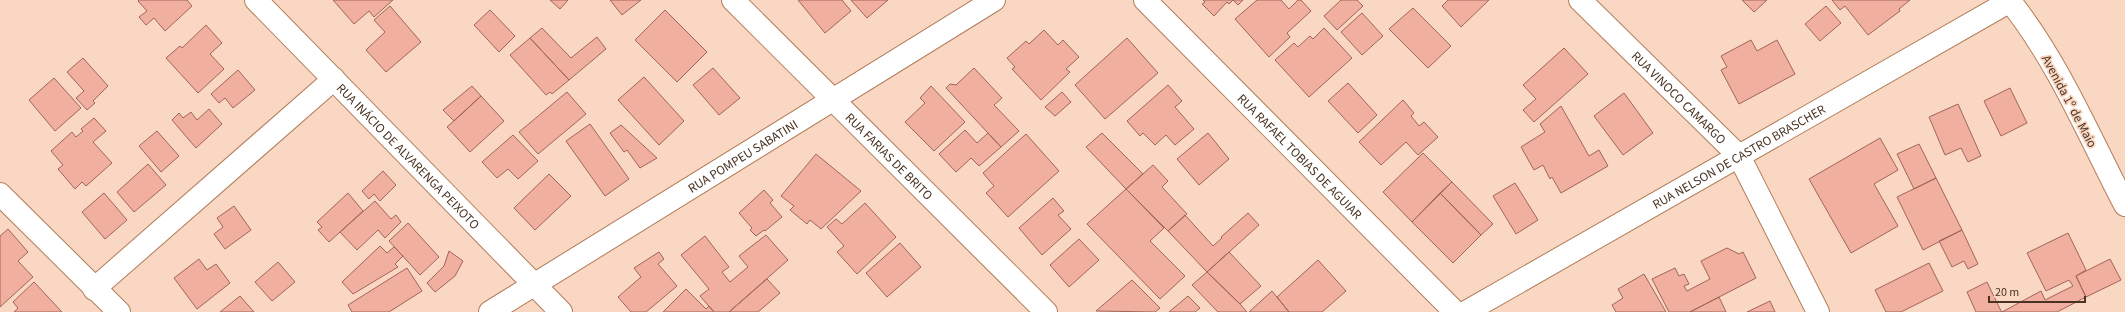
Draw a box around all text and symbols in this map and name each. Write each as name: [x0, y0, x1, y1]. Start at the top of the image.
street label: RUA VINOCO CAMARGO: [1627, 48, 1730, 149]
street label: Avenida 1º de Maio: [2037, 52, 2101, 151]
street label: RUA INÁCIO DE ALVARENGA PEIXOTO: [332, 80, 483, 234]
street label: RUA RAFAEL TOBIAS DE AGUIAR: [1233, 90, 1366, 224]
street label: RUA NELSON DE CASTRO BRASCHER: [1649, 100, 1829, 214]
street label: RUA FARIAS DE BRITO: [841, 109, 937, 204]
street label: RUA POMPEU SABATINI: [685, 116, 801, 197]
scale bar: [1989, 278, 2085, 304]
text: 20 m: [1995, 284, 2019, 301]

